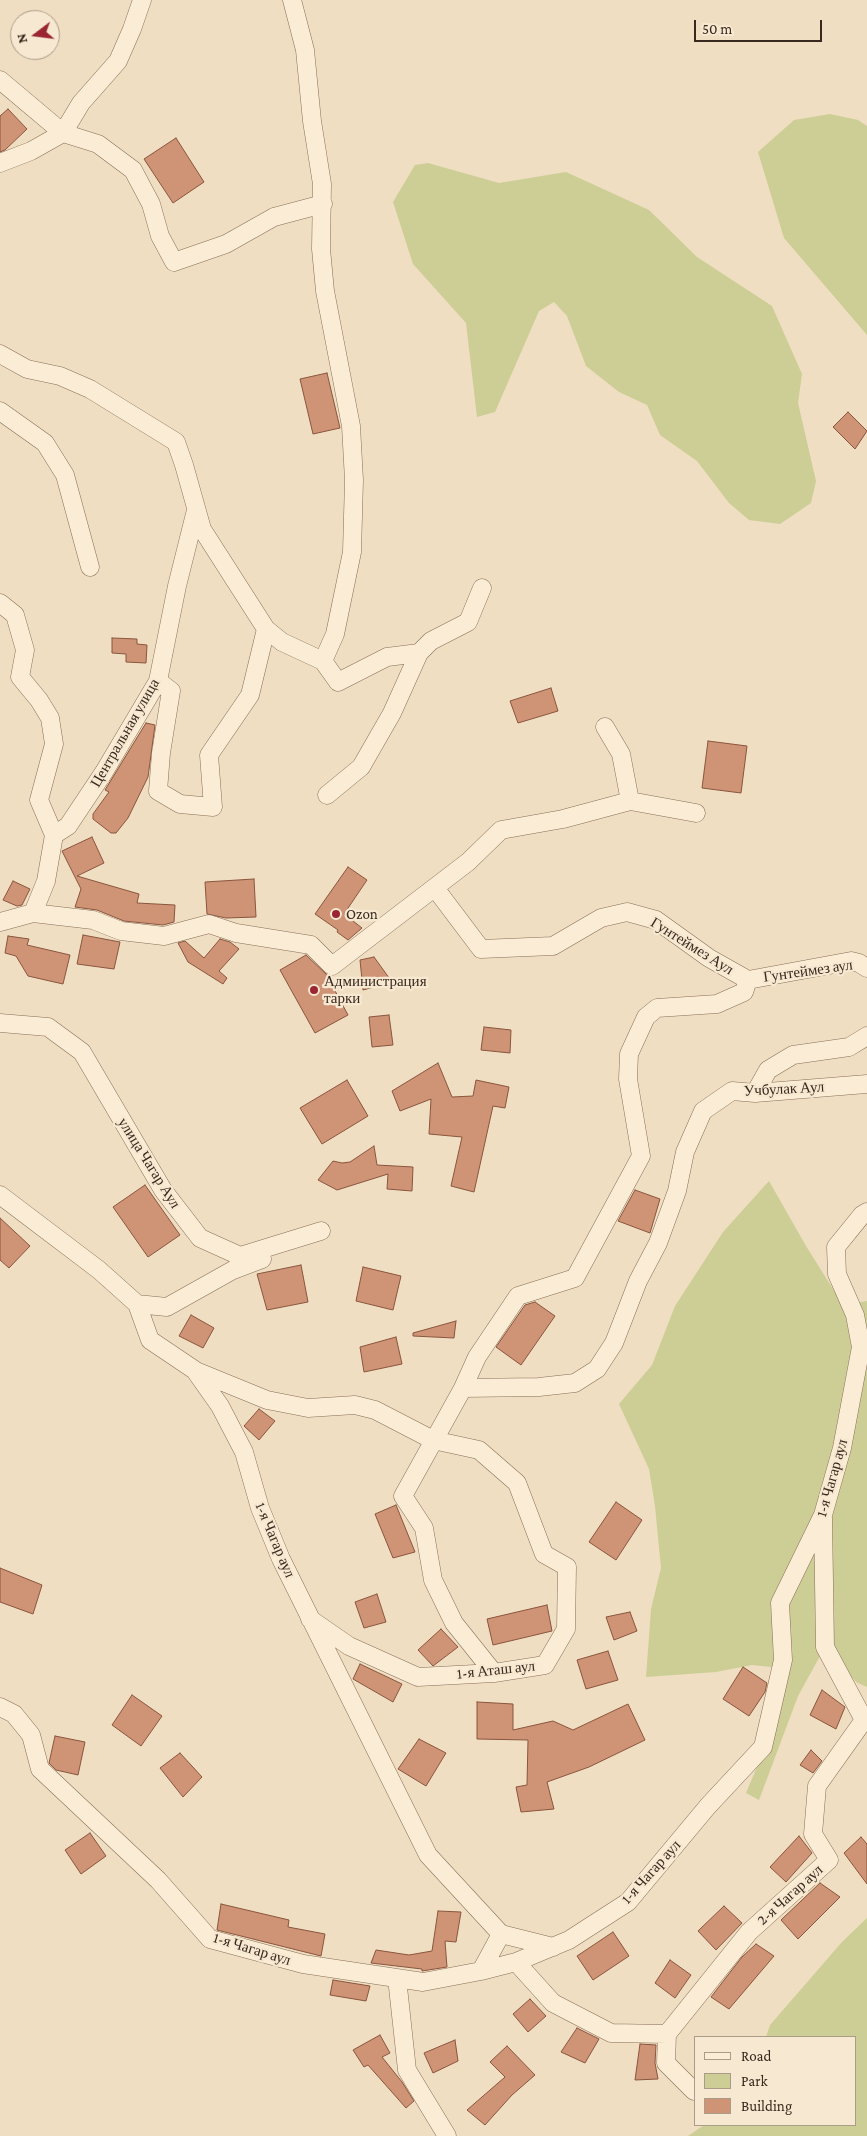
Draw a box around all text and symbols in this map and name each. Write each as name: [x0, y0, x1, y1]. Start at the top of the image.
north arrow: [10, 10, 60, 60]
scale bar: [697, 10, 824, 42]
text: 50 m: [702, 21, 732, 37]
text: N: [13, 32, 30, 45]
street label: Центральная улица: [87, 676, 163, 790]
place label: Ozon: [346, 905, 378, 923]
marker: Ozon: [330, 908, 342, 920]
street label: Гунтеймез Аул: [647, 913, 737, 979]
street label: Гунтеймез аул: [762, 956, 854, 986]
place label: Администрация тарки: [324, 972, 427, 1007]
marker: Администрация тарки: [308, 984, 320, 996]
street label: Учбулак Аул: [743, 1078, 825, 1100]
street label: улица Чагар Аул: [114, 1114, 184, 1212]
street label: 1-я Чагар аул: [812, 1437, 852, 1519]
street label: 1-я Чагар аул: [251, 1500, 299, 1580]
street label: 1-я Аташ аул: [456, 1657, 536, 1683]
street label: 1-я Чагар аул: [618, 1836, 684, 1908]
street label: 2-я Чагар аул: [753, 1861, 827, 1929]
street label: 1-я Чагар аул: [211, 1929, 293, 1969]
legend: [694, 2036, 857, 2126]
text: Road: [741, 2048, 771, 2064]
text: Park: [741, 2073, 768, 2089]
text: Building: [741, 2098, 792, 2114]

